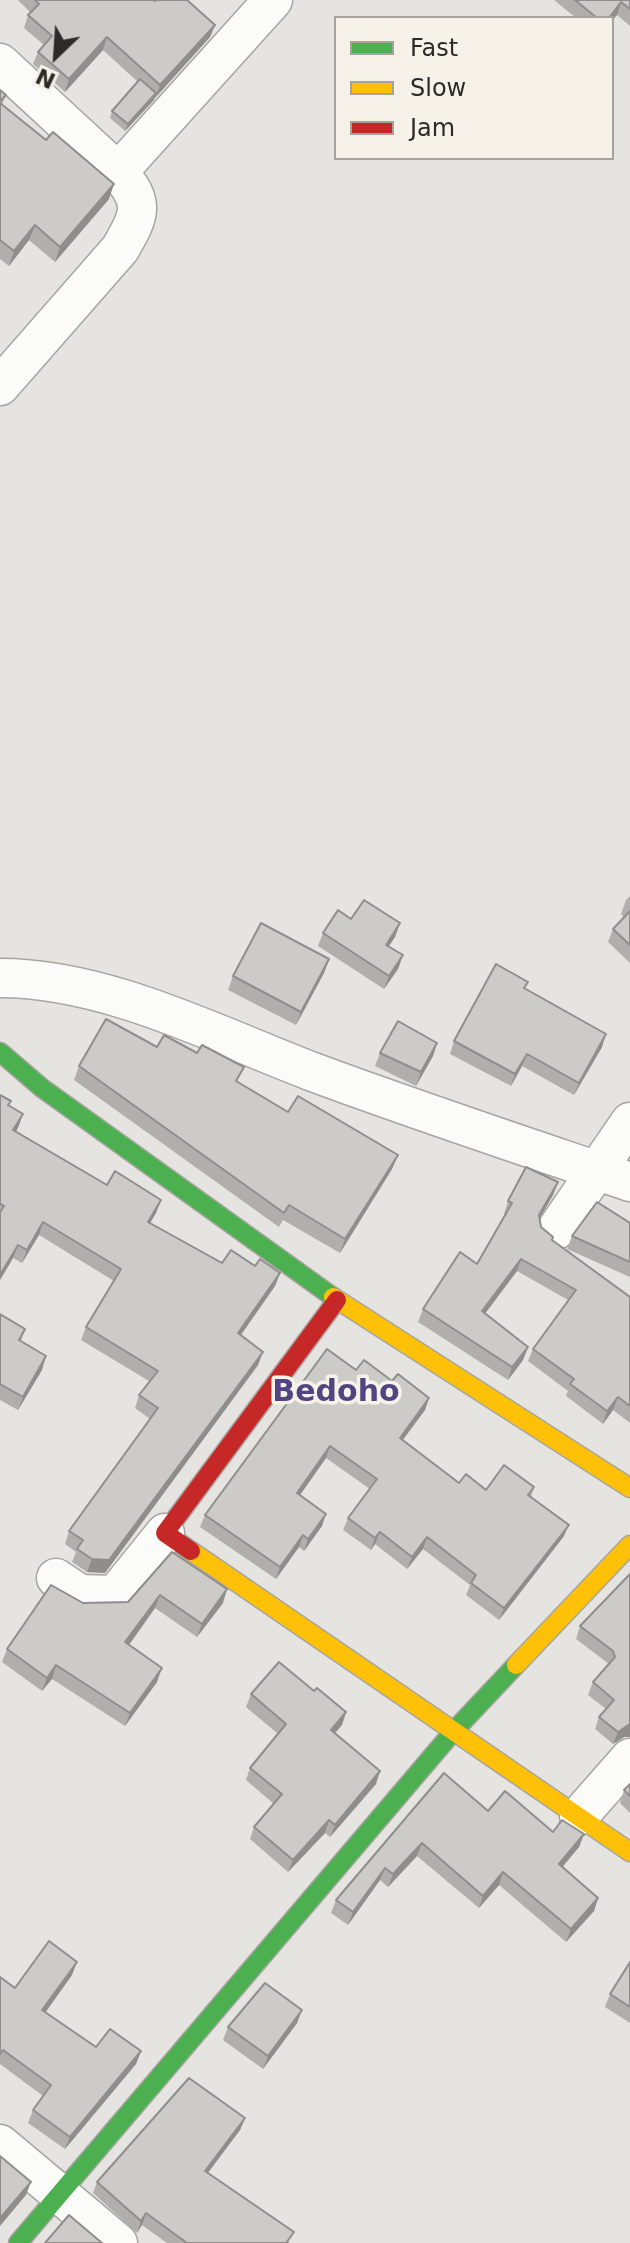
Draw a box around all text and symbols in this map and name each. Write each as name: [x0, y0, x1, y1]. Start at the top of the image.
north arrow: [16, 16, 96, 96]
legend: [334, 16, 614, 160]
text: Fast: [410, 34, 458, 62]
text: N: [32, 63, 59, 93]
text: Slow: [410, 74, 466, 102]
text: Jam: [410, 114, 455, 142]
district label: Bedoho: [272, 1375, 400, 1411]

